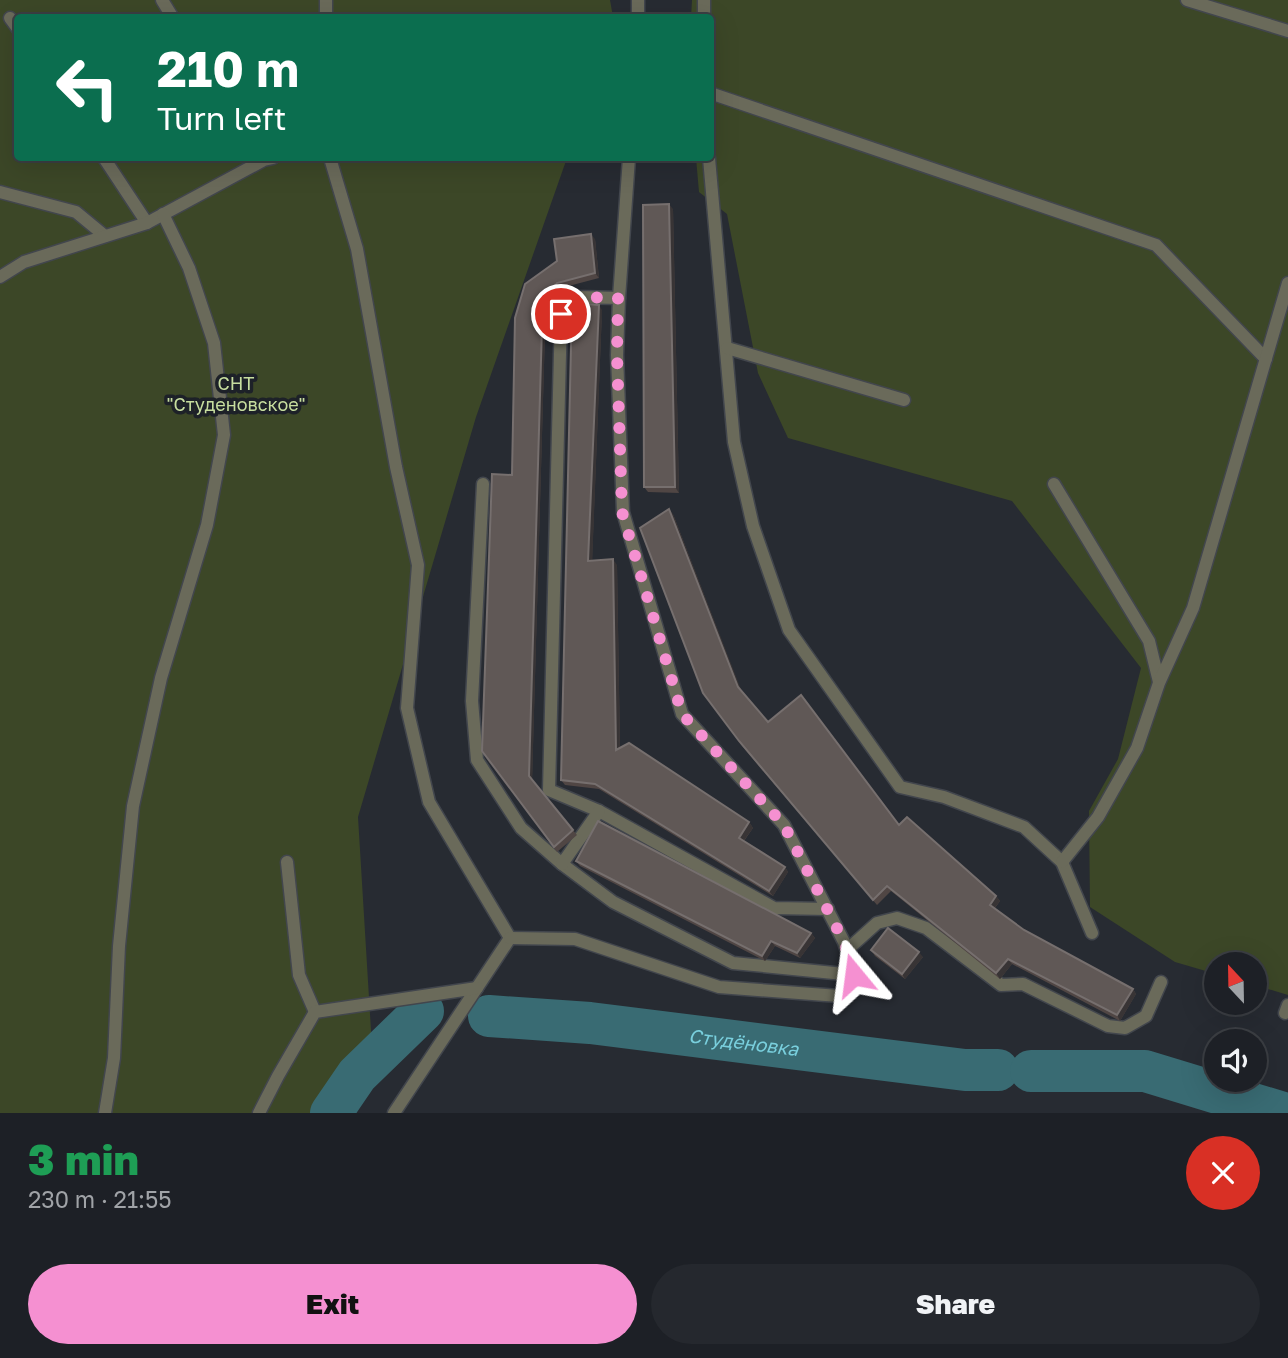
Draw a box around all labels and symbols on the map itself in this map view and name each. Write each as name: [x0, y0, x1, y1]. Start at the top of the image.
pin: [531, 284, 591, 344]
park label: СНТ "Студеновское": [166, 372, 306, 415]
position arrow: [817, 938, 891, 1012]
north arrow: [1204, 952, 1267, 1015]
water label: Студёновка: [687, 1023, 801, 1060]

